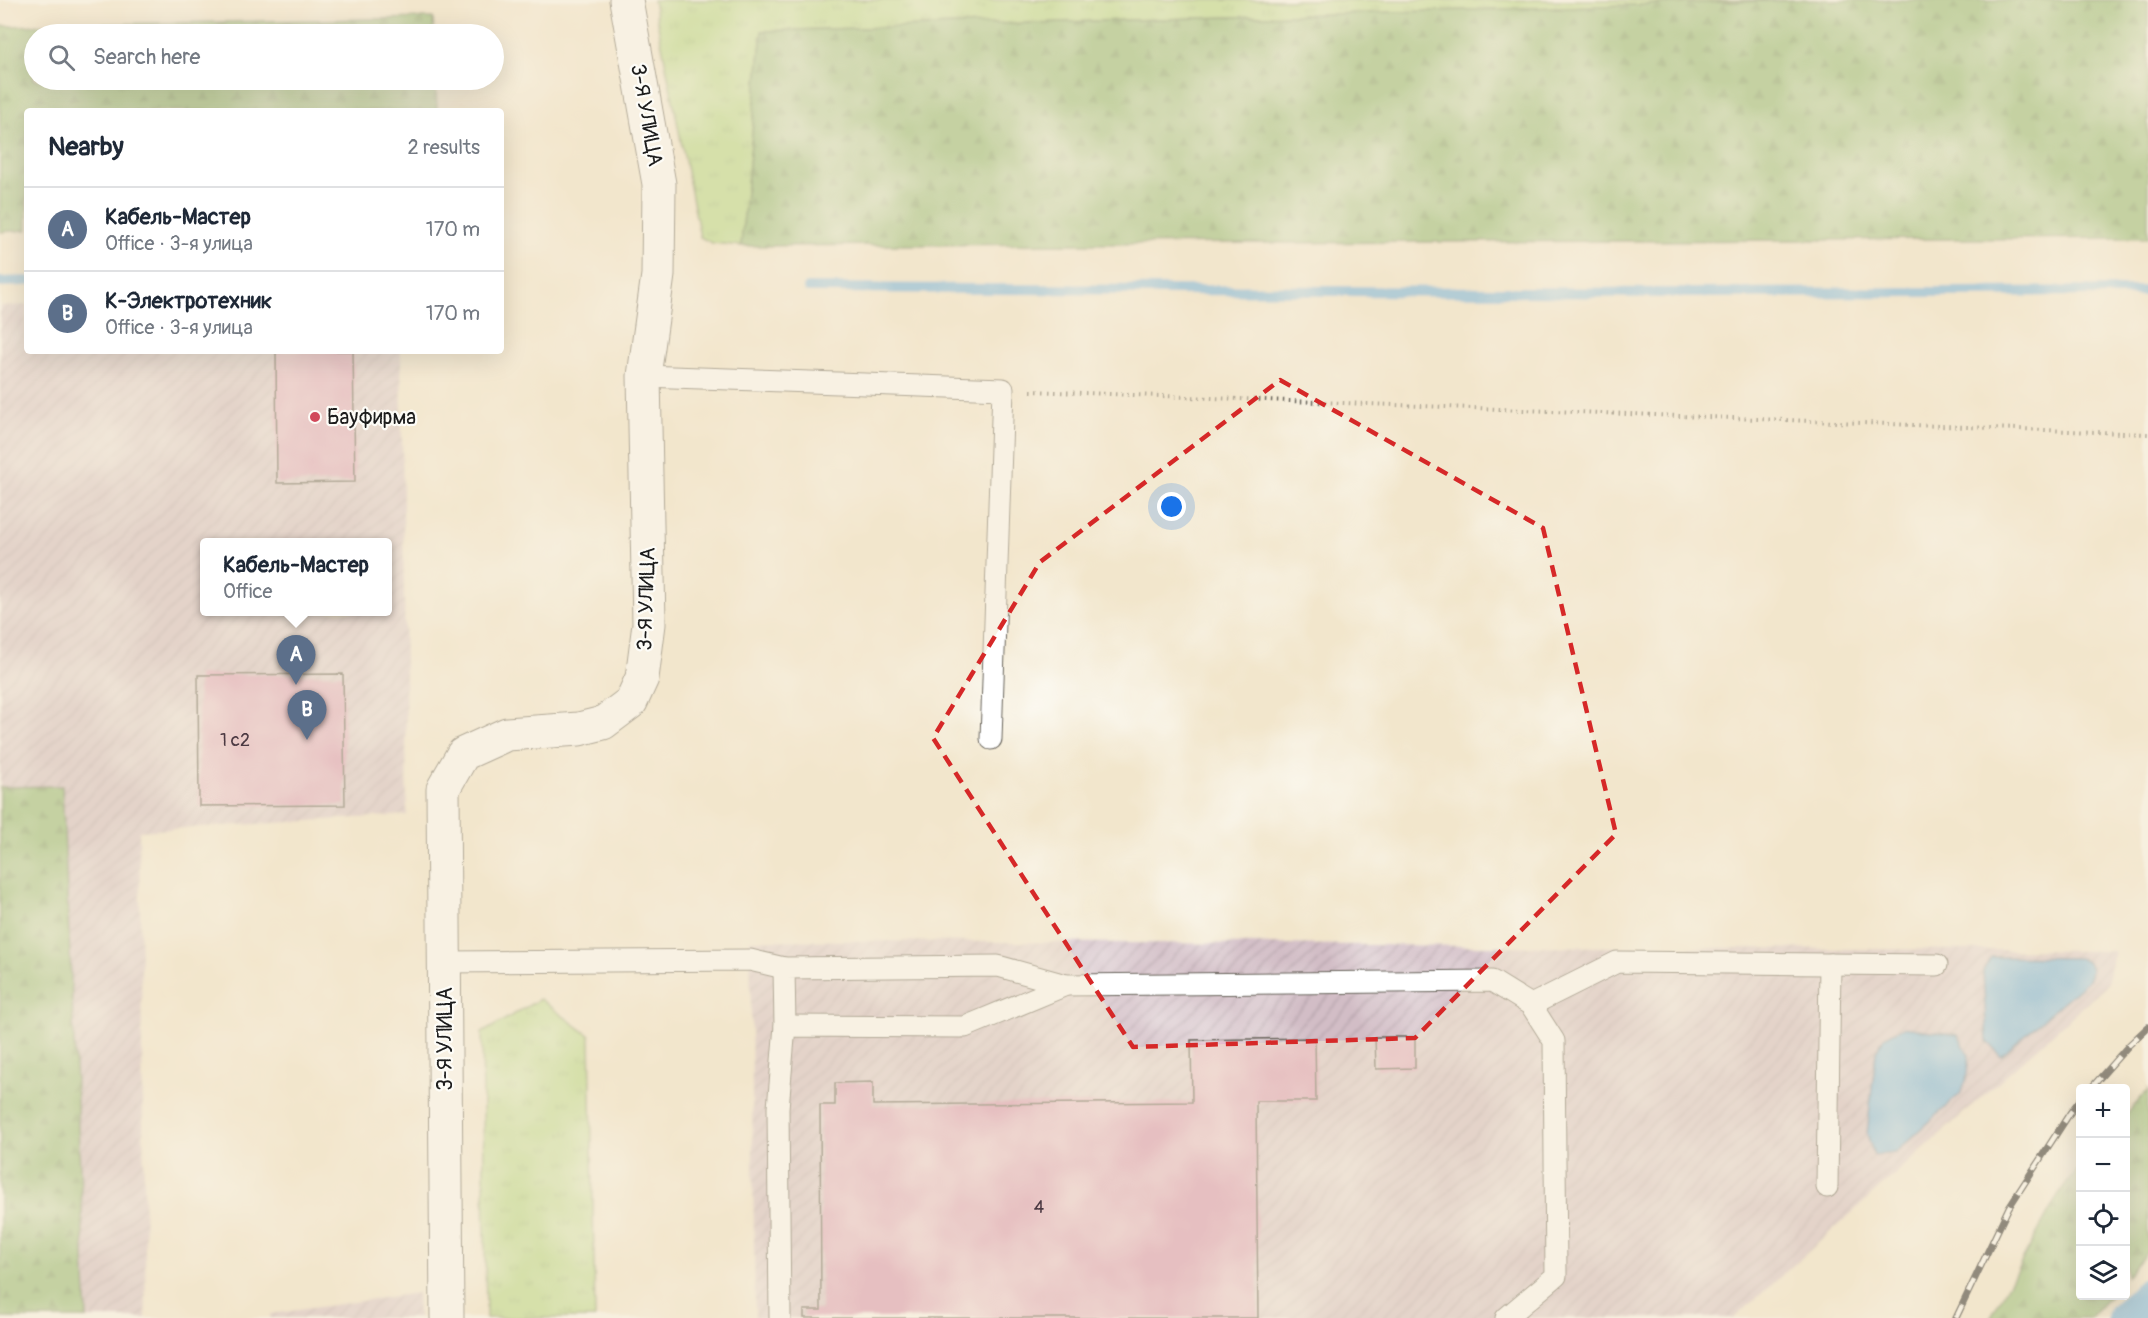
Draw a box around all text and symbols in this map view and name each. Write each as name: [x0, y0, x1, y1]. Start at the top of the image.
search box: [24, 24, 504, 90]
icon: search: [45, 41, 78, 74]
text: Search here: [93, 43, 200, 71]
street label: 3-Я УЛИЦА: [624, 62, 669, 169]
text: Nearby: [48, 131, 124, 163]
text: 2 results: [408, 135, 480, 160]
text: Кабель-Мастер: [105, 203, 251, 231]
text: A: [61, 217, 74, 242]
text: 170 m: [426, 217, 480, 242]
text: Office · 3-я улица: [105, 231, 253, 256]
text: К-Электротехник: [105, 287, 272, 315]
text: B: [62, 301, 73, 326]
text: 170 m: [426, 301, 480, 326]
text: Office · 3-я улица: [105, 315, 253, 340]
place label: Бауфирма: [327, 404, 416, 431]
marker: Бауфирма: [308, 410, 322, 424]
your location: [1157, 492, 1186, 521]
popup: [200, 538, 392, 616]
street label: 3-Я УЛИЦА: [631, 547, 662, 651]
text: Кабель-Мастер: [223, 551, 369, 579]
text: Office: [223, 579, 272, 604]
pin: A: [276, 636, 316, 685]
pin: B: [288, 690, 326, 740]
house number: 1 с2: [220, 729, 250, 752]
street label: 3-Я УЛИЦА: [432, 987, 459, 1091]
map controls: [2076, 1084, 2130, 1300]
button: +: [2076, 1084, 2130, 1138]
button: −: [2076, 1138, 2130, 1192]
button: locate: [2076, 1192, 2130, 1246]
house number: 4: [1034, 1196, 1045, 1219]
button: layers: [2076, 1246, 2130, 1300]

